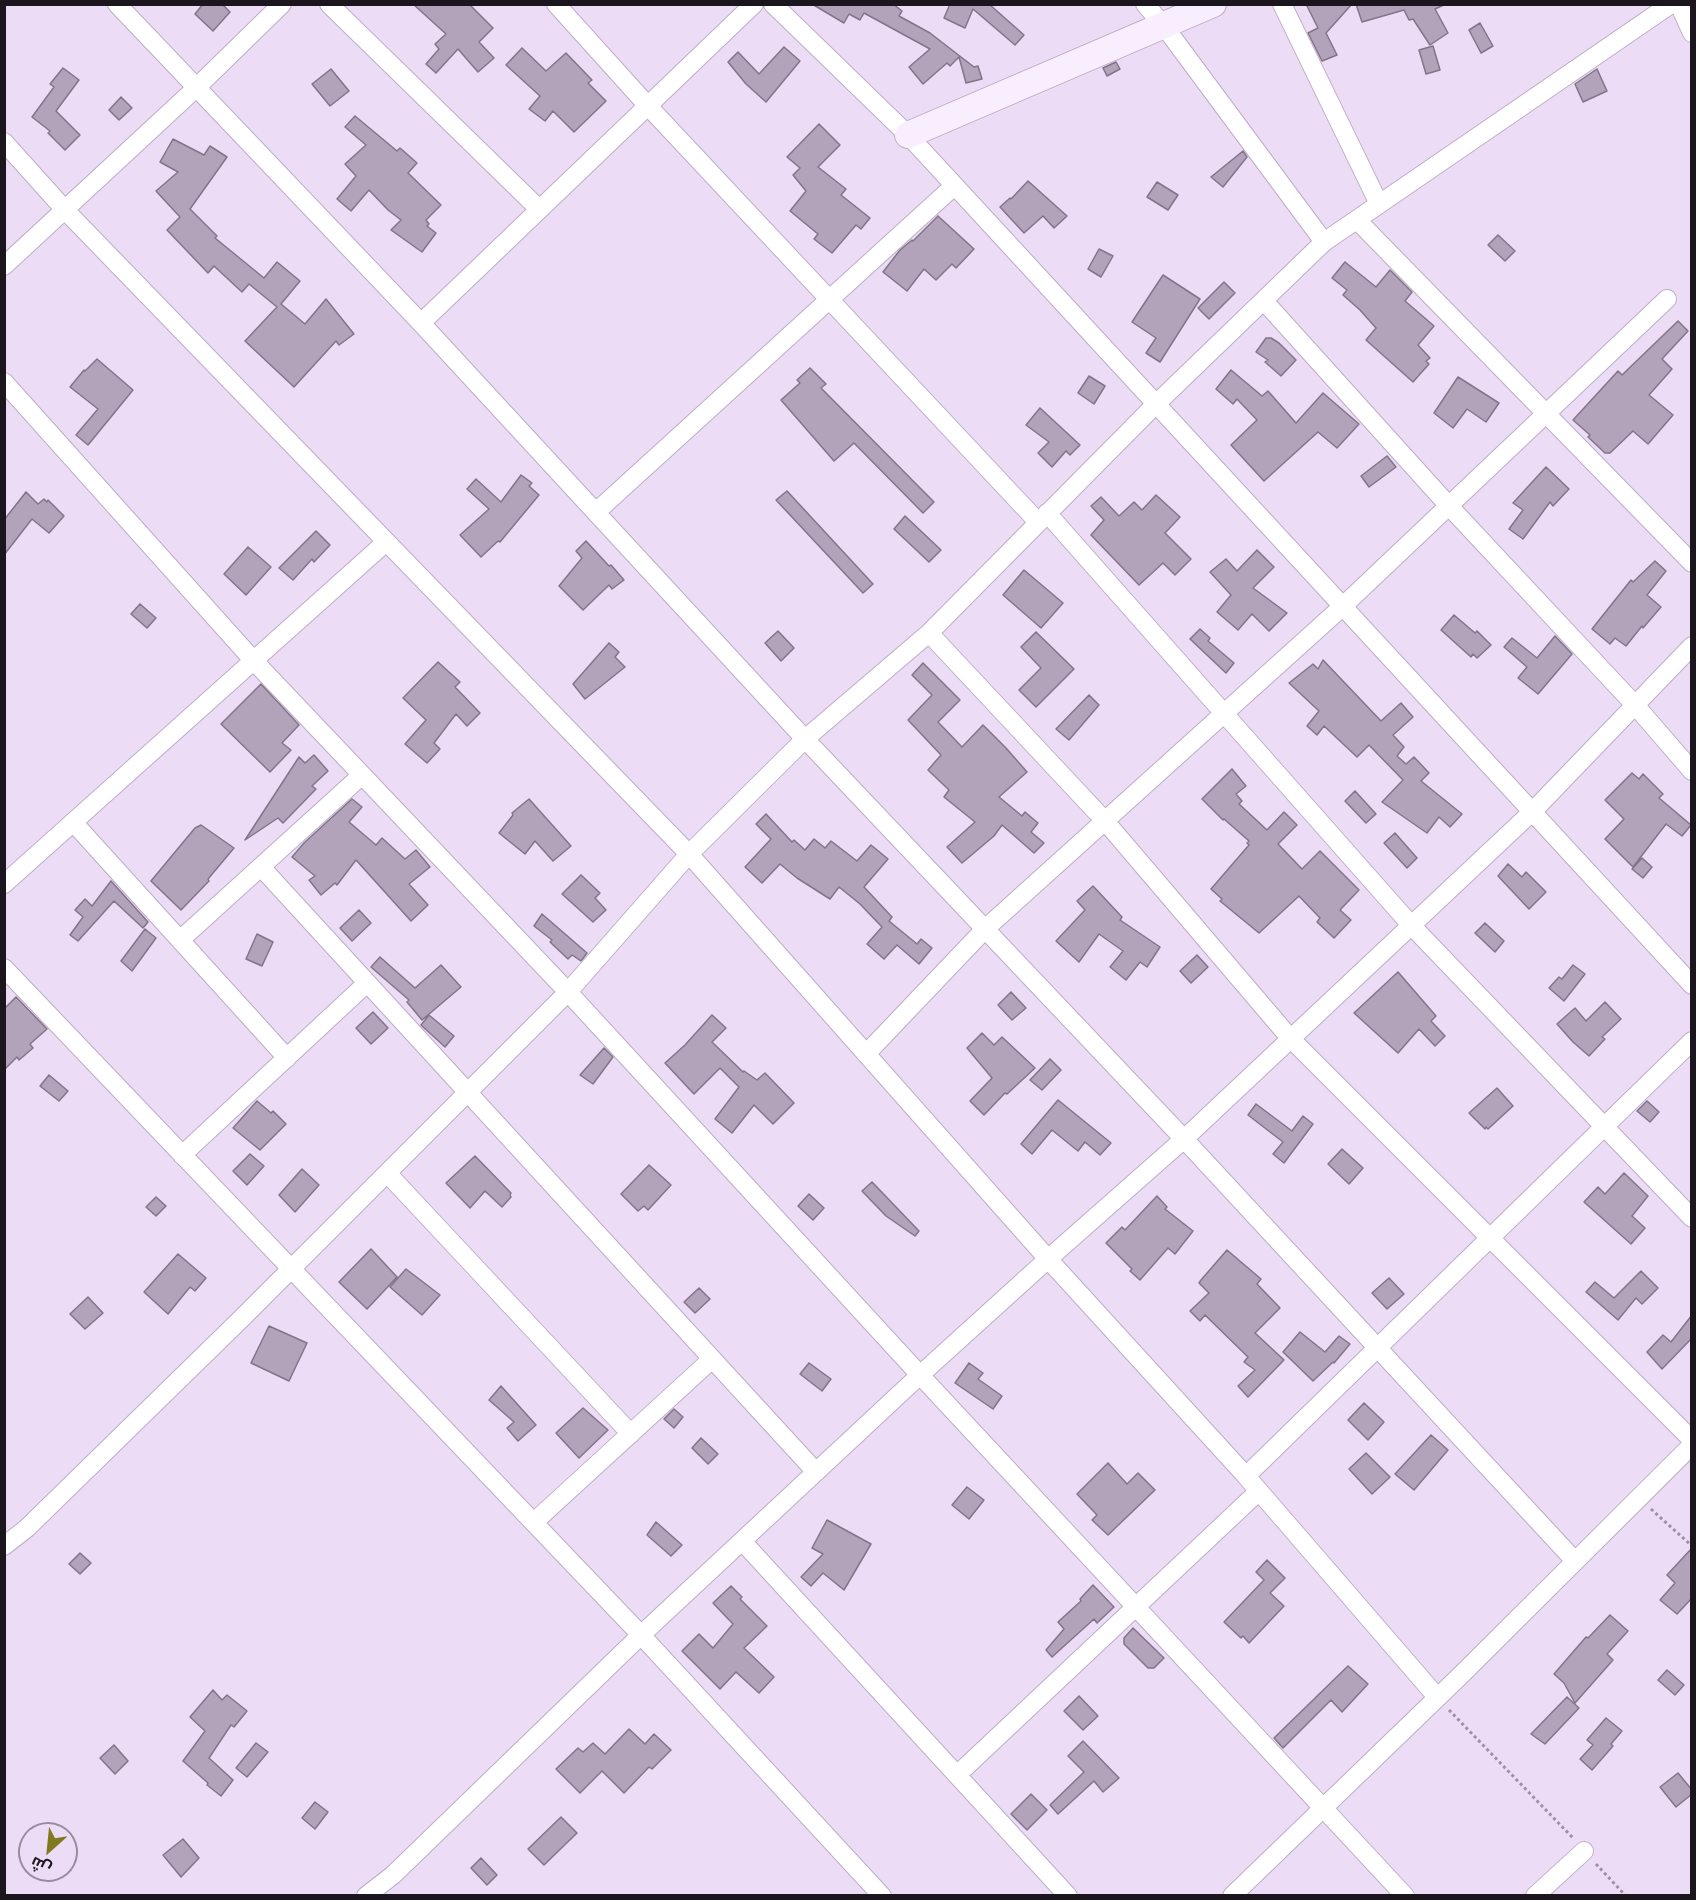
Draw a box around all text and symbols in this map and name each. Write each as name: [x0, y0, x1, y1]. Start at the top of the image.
north arrow: [18, 1822, 78, 1882]
text: ش: [27, 1853, 54, 1880]

